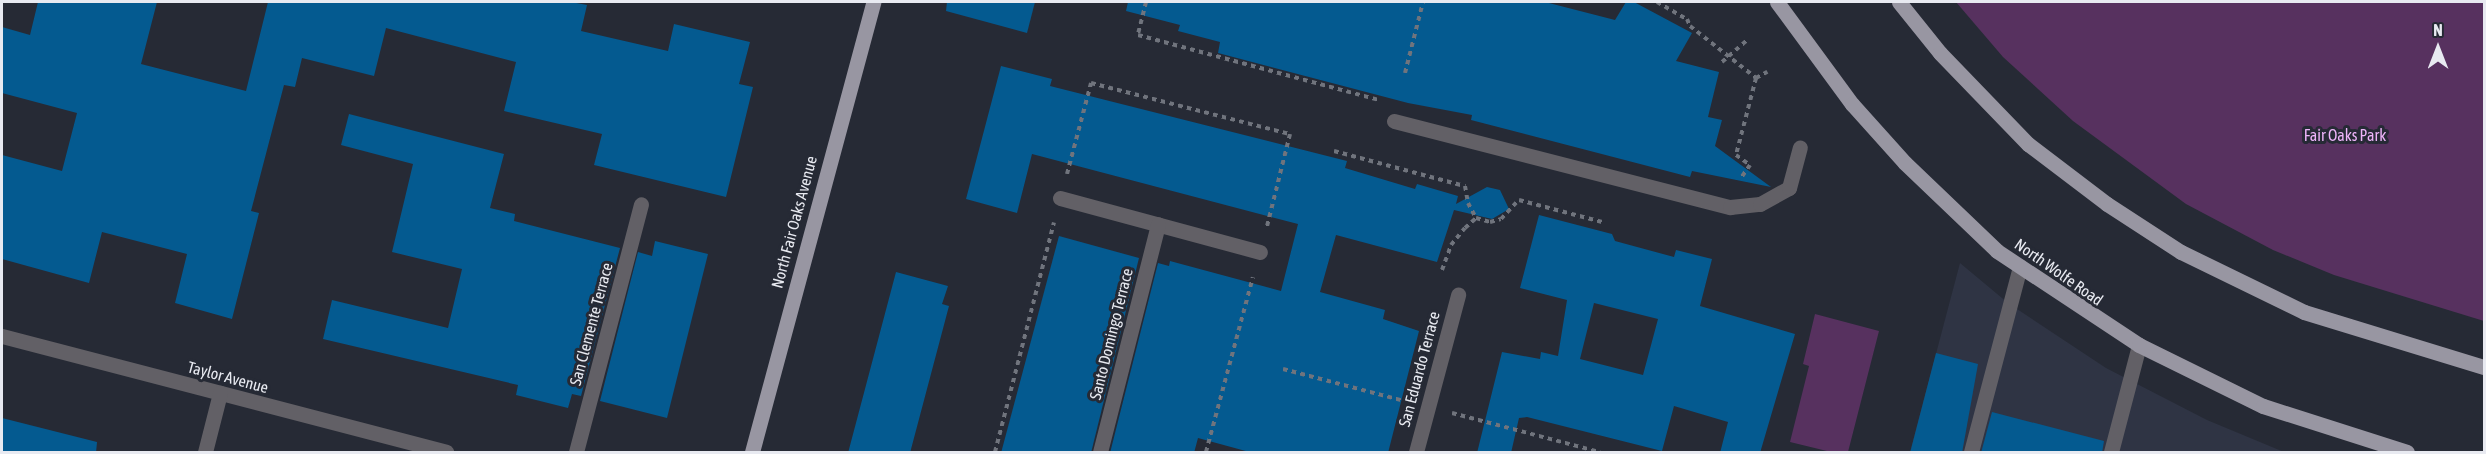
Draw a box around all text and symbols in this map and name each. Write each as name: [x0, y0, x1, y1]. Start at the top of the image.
north arrow: [2408, 18, 2468, 78]
text: N: [2433, 21, 2443, 39]
park label: Fair Oaks Park: [2304, 125, 2386, 145]
street label: North Fair Oaks Avenue: [767, 154, 821, 290]
street label: North Wolfe Road: [2011, 234, 2107, 310]
street label: San Clemente Terrace: [565, 261, 617, 387]
street label: Santo Domingo Terrace: [1085, 266, 1137, 402]
street label: San Eduardo Terrace: [1394, 309, 1444, 429]
street label: Taylor Avenue: [186, 357, 270, 397]

